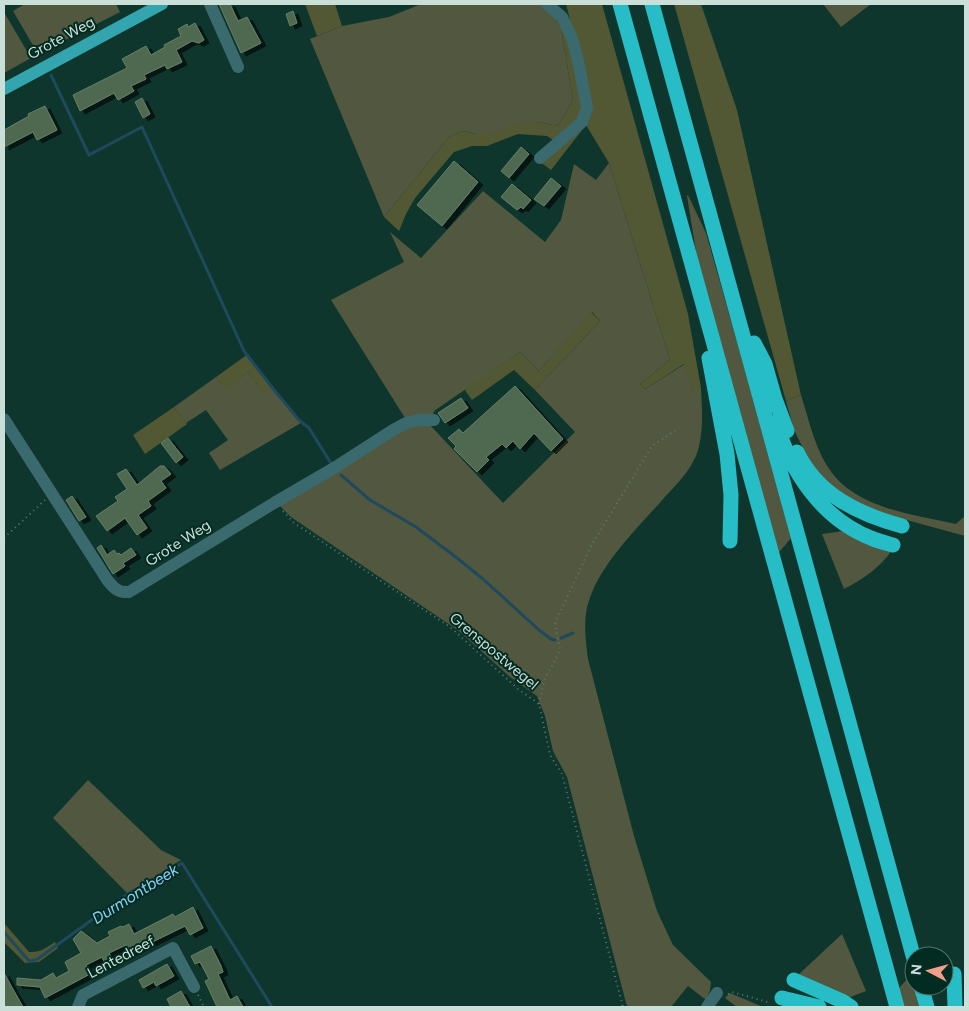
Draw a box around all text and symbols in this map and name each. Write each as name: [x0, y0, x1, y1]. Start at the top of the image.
street label: Grote Weg: [24, 13, 98, 63]
street label: Grote Weg: [142, 516, 214, 570]
street label: Grenspostwegel: [446, 609, 542, 693]
water label: Durmontbeek: [88, 859, 183, 928]
street label: Lentedreef: [84, 931, 158, 982]
north arrow: [904, 946, 954, 996]
text: N: [908, 963, 926, 976]

